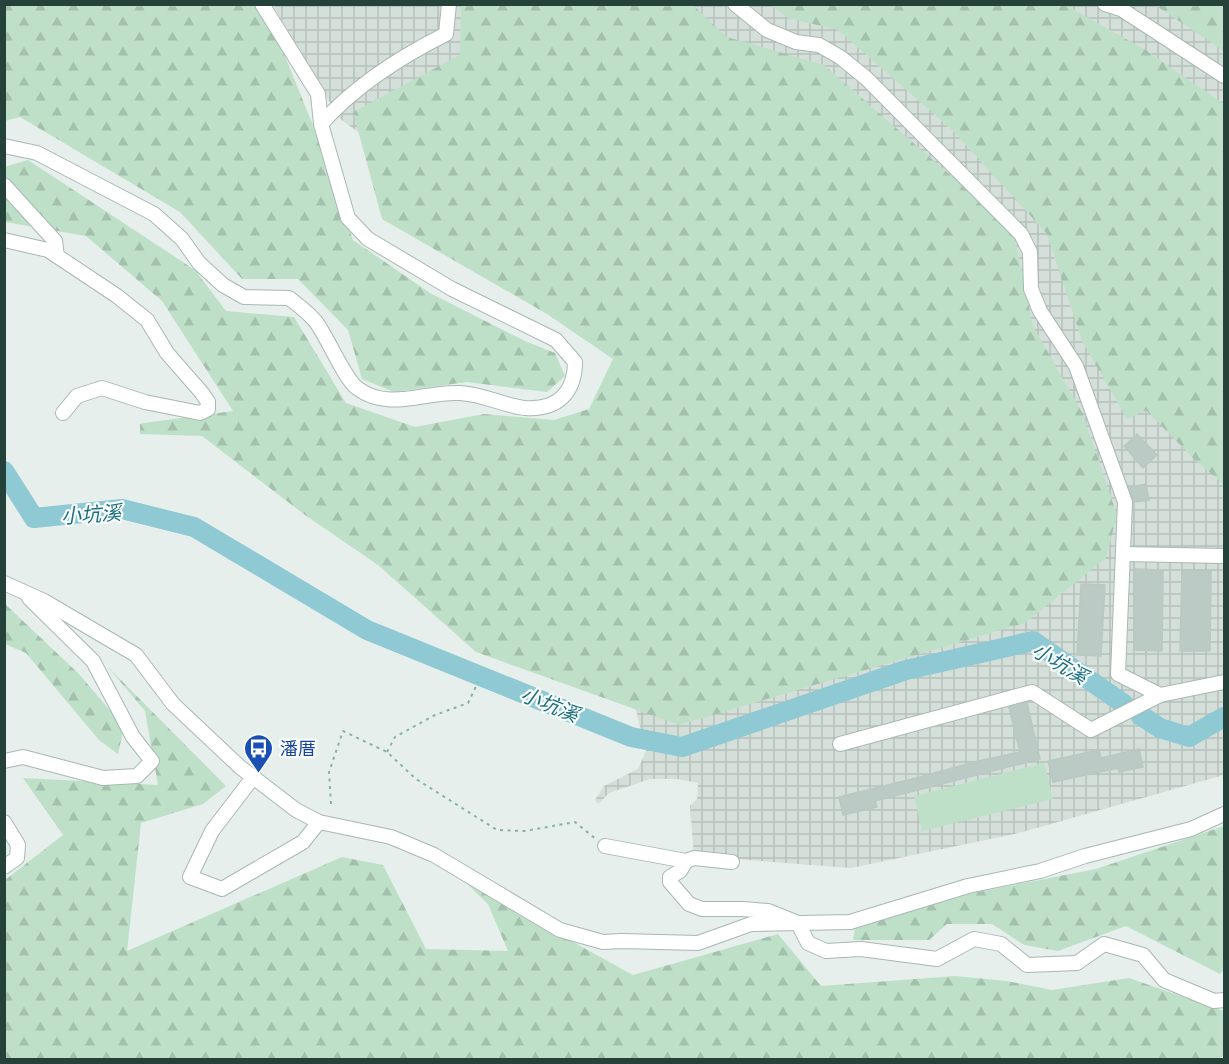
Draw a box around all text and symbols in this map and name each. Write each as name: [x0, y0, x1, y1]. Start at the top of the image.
water label: 小坑溪: [60, 499, 125, 529]
water label: 小坑溪: [1028, 637, 1095, 691]
water label: 小坑溪: [518, 681, 585, 728]
bus stop icon: 潘厝: [243, 732, 275, 774]
place label: 潘厝: [280, 737, 316, 760]

